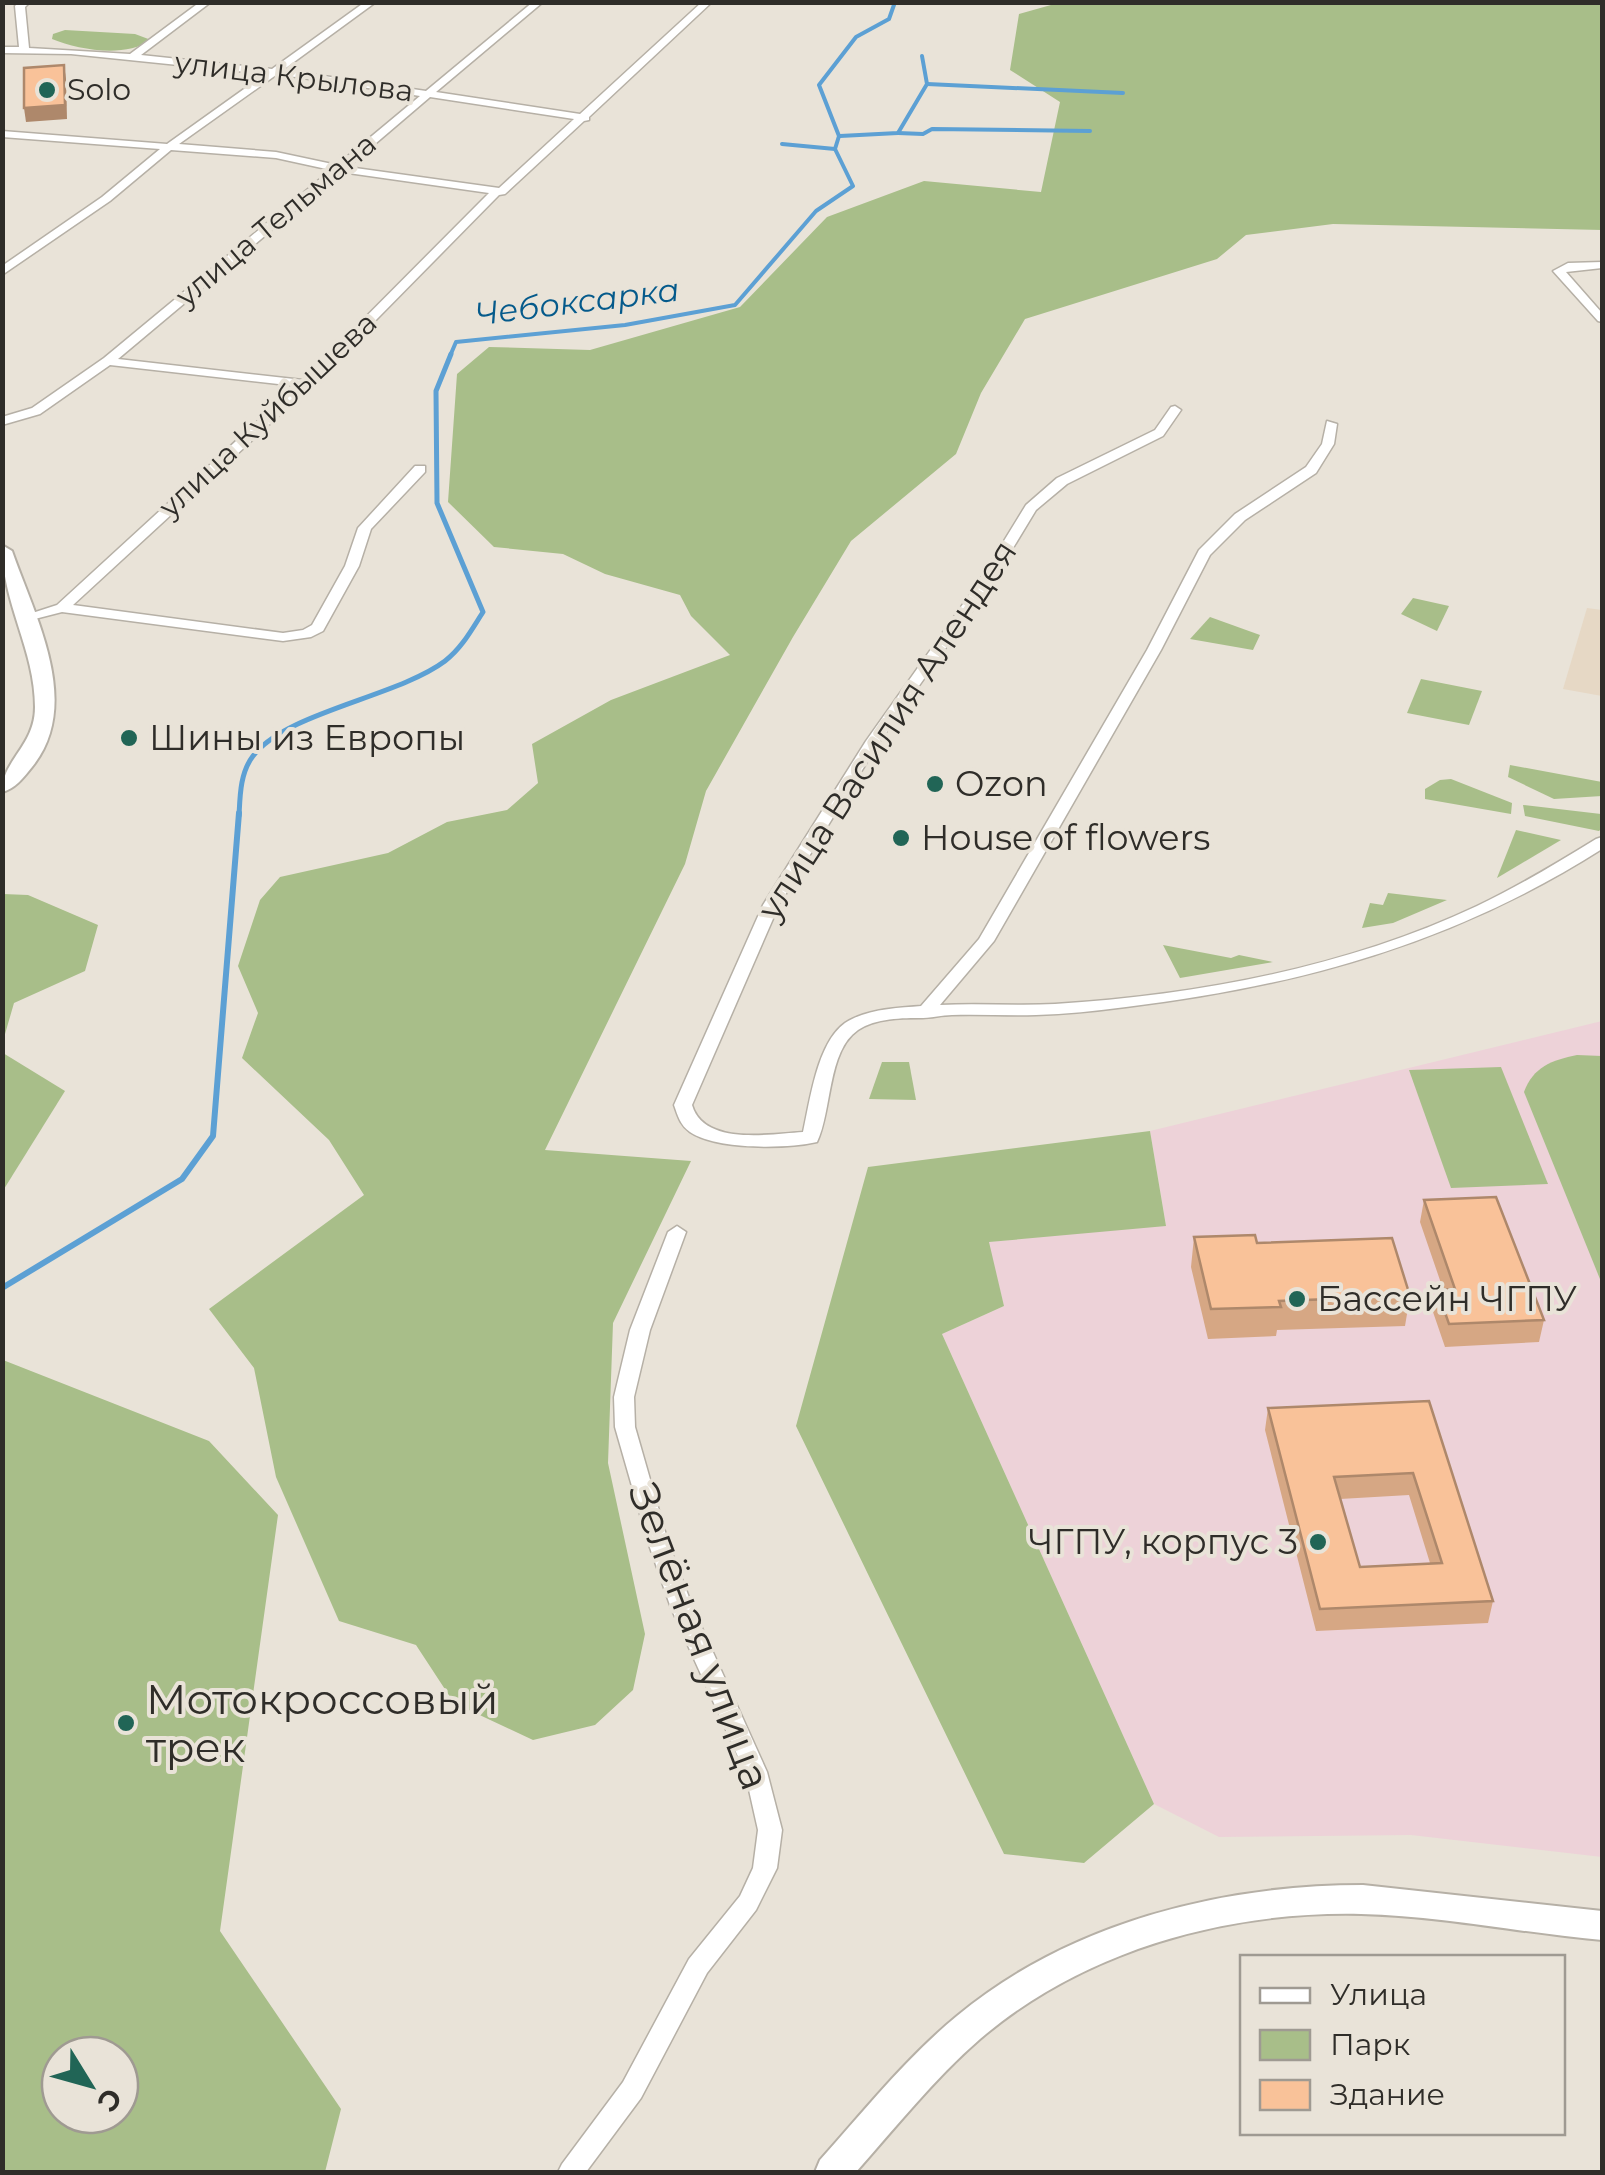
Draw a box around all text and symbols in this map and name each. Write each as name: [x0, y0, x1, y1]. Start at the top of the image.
street label: улица Крылова: [172, 43, 416, 110]
place label: Solo: [67, 71, 131, 108]
marker: Solo: [36, 79, 58, 101]
street label: улица Тельмана: [167, 125, 384, 315]
water label: Чебоксарка: [473, 270, 681, 333]
street label: улица Куйбышева: [150, 304, 384, 526]
street label: улица Василия Алендея: [747, 532, 1026, 928]
place label: Шины из Европы: [149, 716, 465, 759]
marker: Шины из Европы: [118, 727, 140, 749]
place label: Ozon: [955, 762, 1048, 805]
marker: Ozon: [924, 773, 946, 795]
place label: House of flowers: [921, 816, 1210, 859]
marker: House of flowers: [890, 827, 912, 849]
place label: Бассейн ЧГПУ: [1317, 1277, 1577, 1320]
marker: Бассейн ЧГПУ: [1286, 1288, 1308, 1310]
street label: Зелёная улица: [618, 1475, 782, 1797]
place label: ЧГПУ, корпус 3: [1028, 1520, 1298, 1563]
marker: ЧГПУ, корпус 3: [1307, 1531, 1329, 1553]
place label: Мотокроссовый трек: [146, 1673, 498, 1773]
marker: Мотокроссовый трек: [115, 1712, 137, 1734]
legend: [1240, 1955, 1565, 2135]
text: Улица: [1330, 1976, 1427, 2013]
text: Парк: [1330, 2026, 1411, 2063]
north arrow: [40, 2035, 140, 2135]
text: Здание: [1330, 2076, 1445, 2113]
text: С: [90, 2082, 130, 2118]

